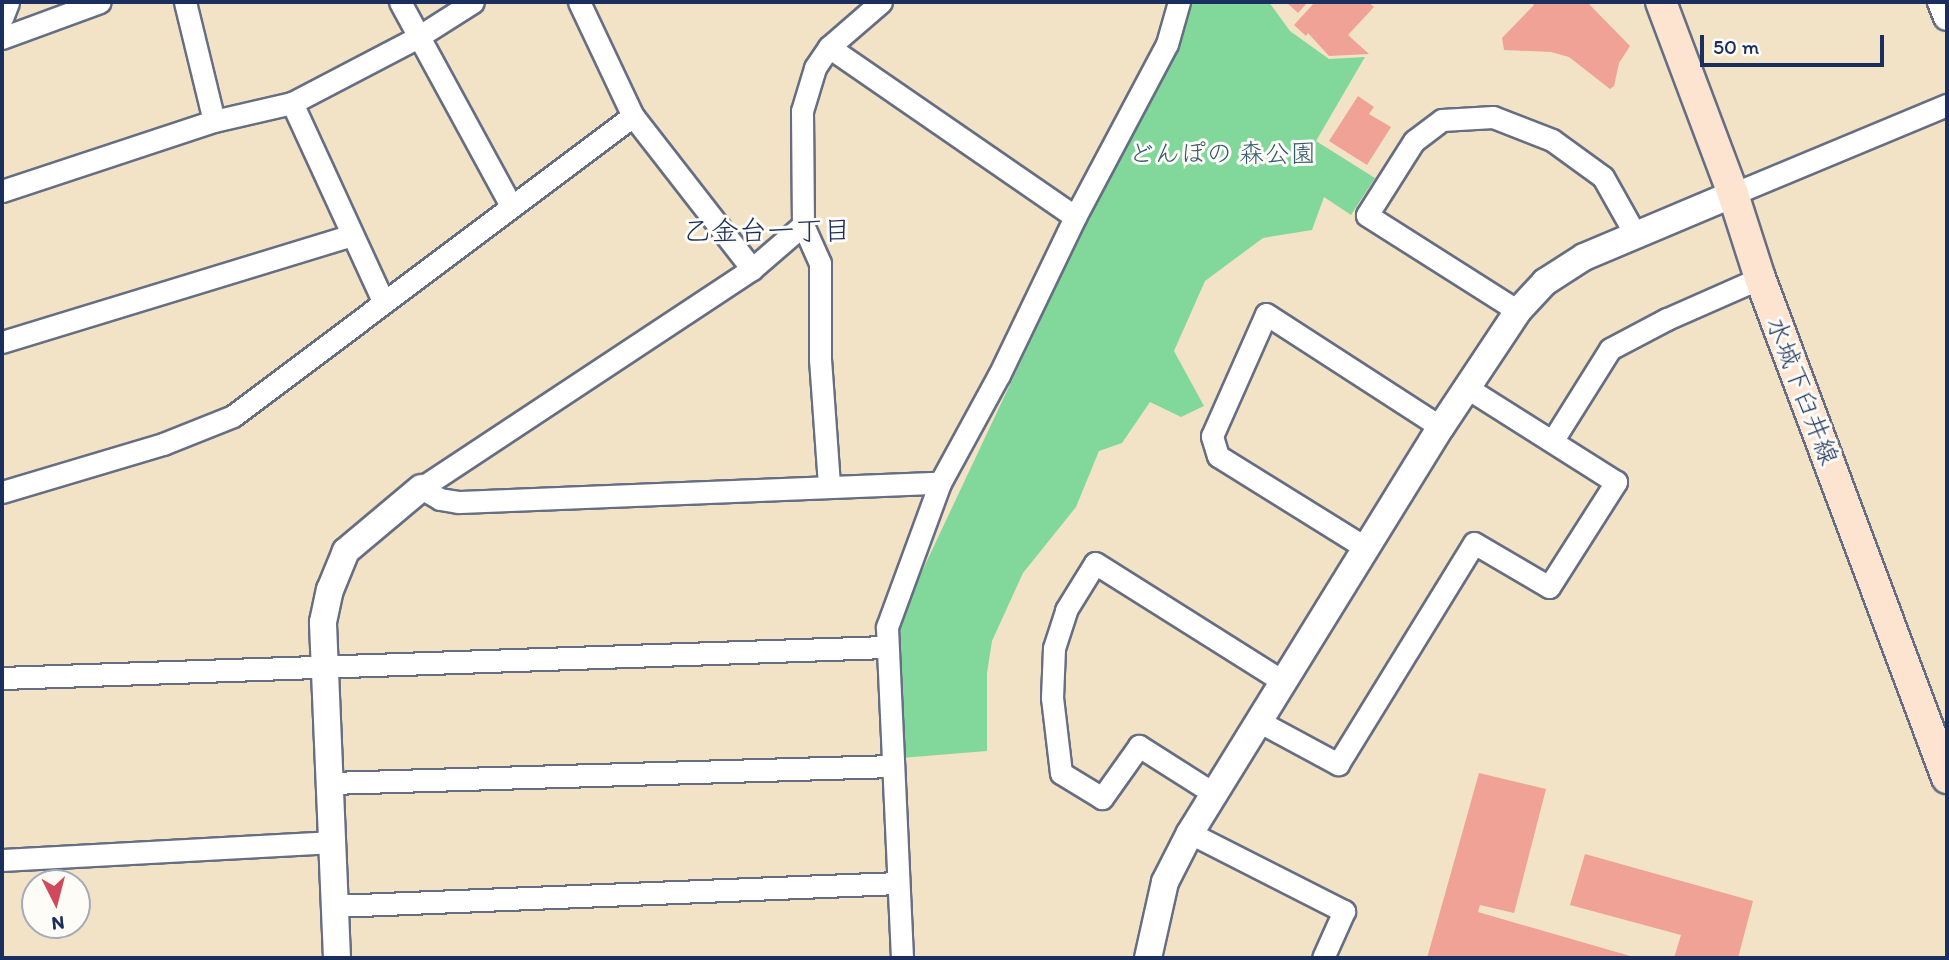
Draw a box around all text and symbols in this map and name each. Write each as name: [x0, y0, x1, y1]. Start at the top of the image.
scale bar: [1704, 21, 1888, 65]
text: 50 m: [1713, 34, 1759, 59]
park label: どんぽの 森公園: [1128, 138, 1316, 170]
district label: 乙金台一丁目: [683, 213, 851, 247]
street label: 水城下臼井線: [1759, 313, 1845, 469]
north arrow: [21, 869, 91, 939]
text: N: [50, 911, 66, 935]

